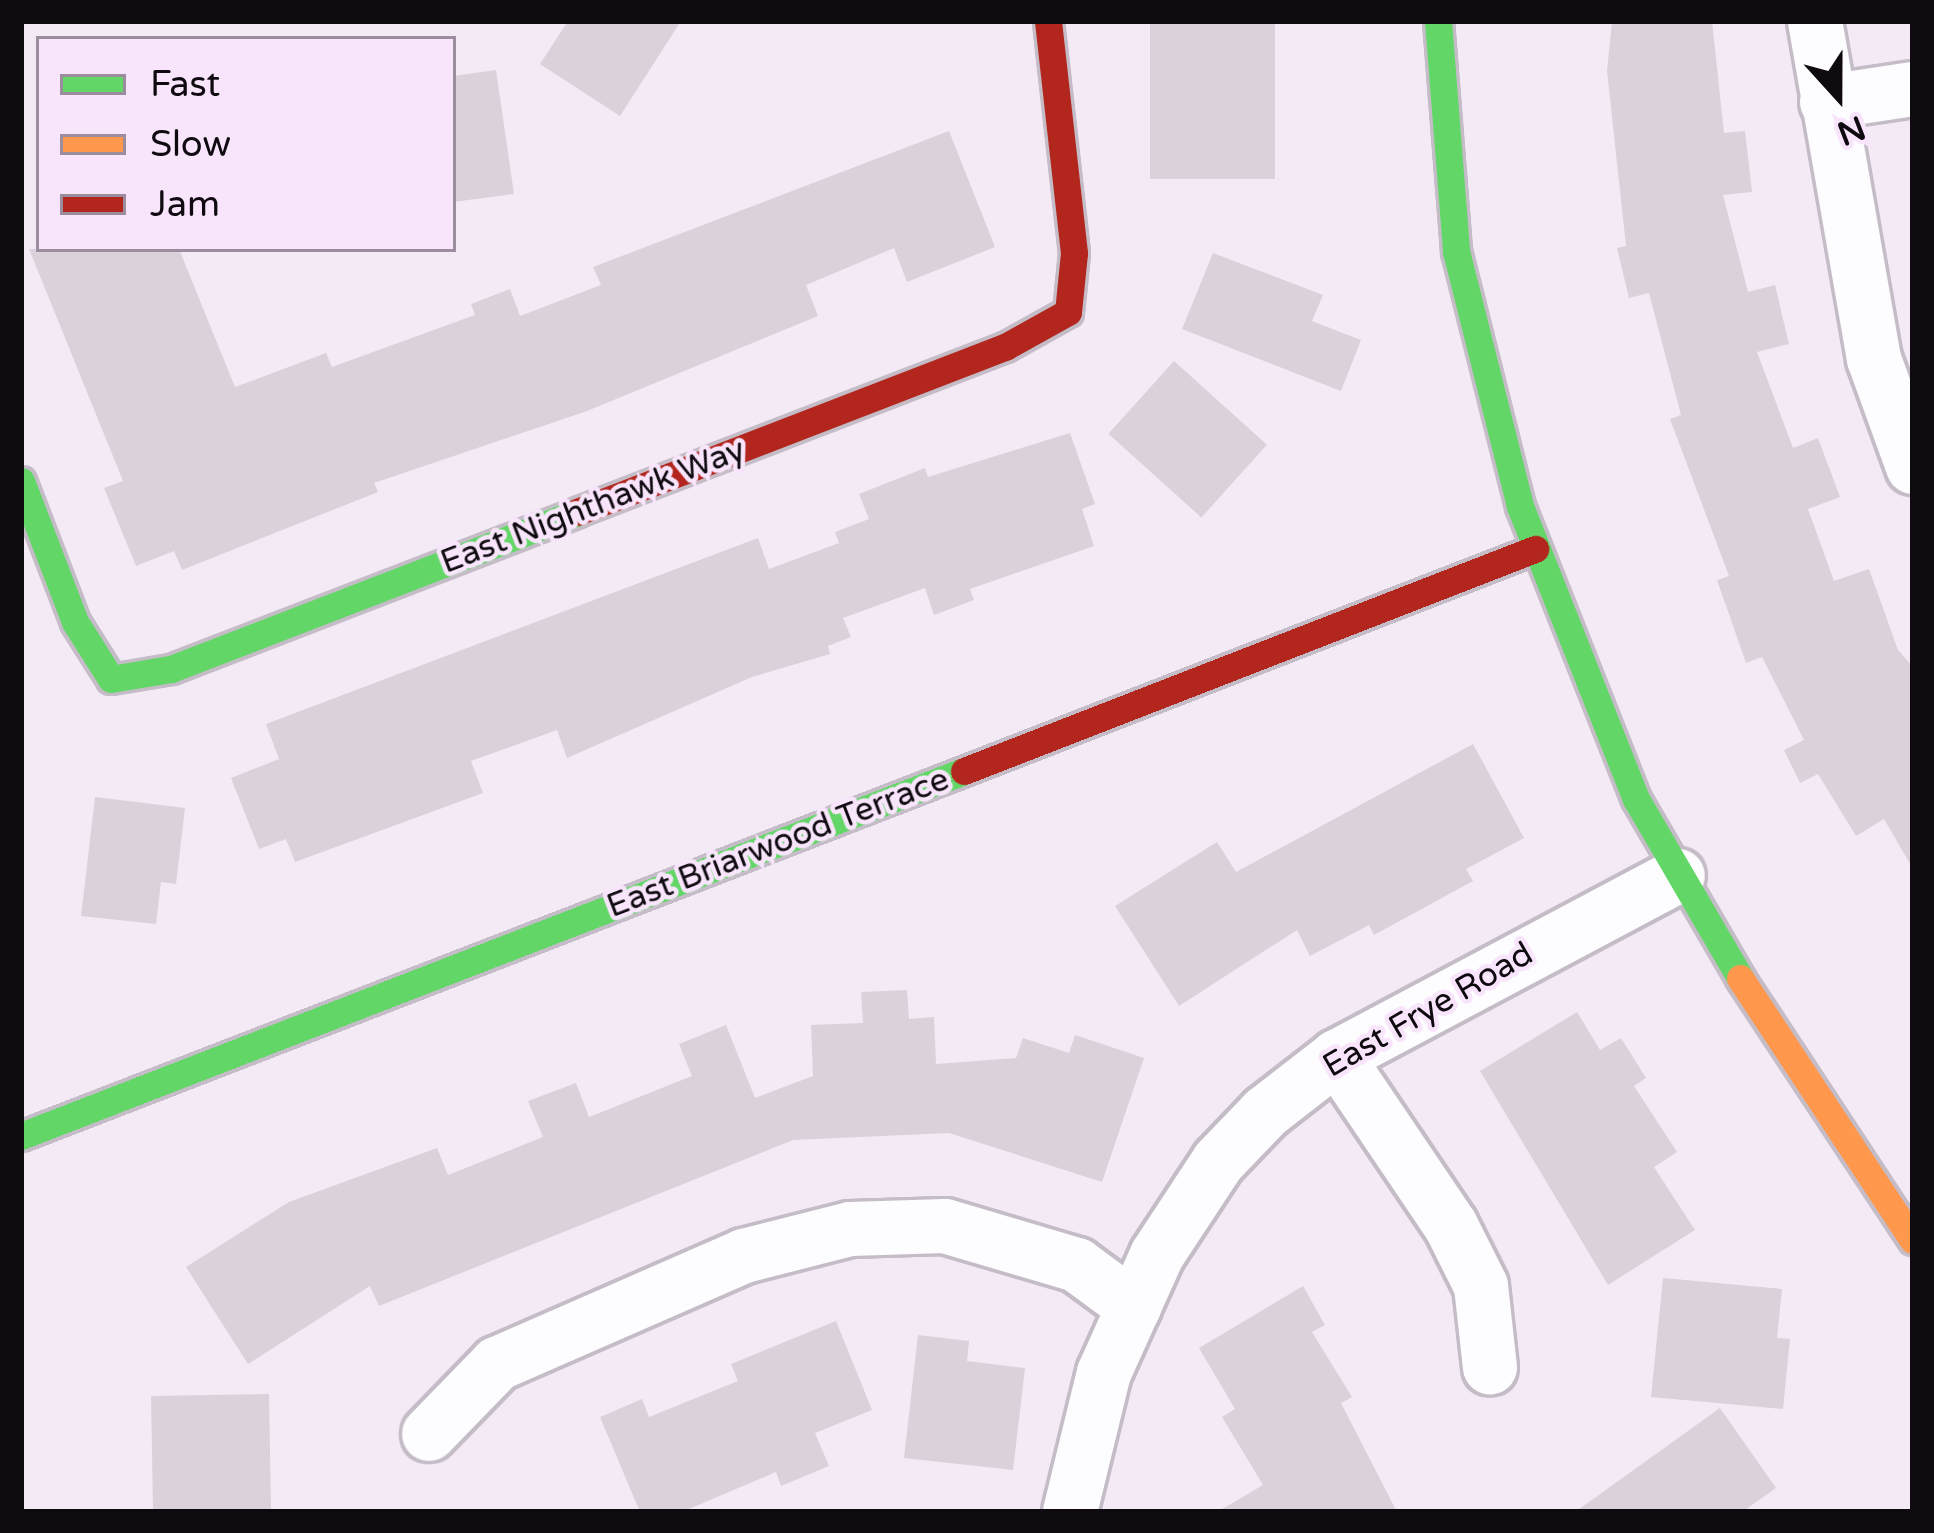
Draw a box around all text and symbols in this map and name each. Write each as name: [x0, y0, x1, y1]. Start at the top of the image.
legend: [36, 36, 456, 252]
north arrow: [1778, 36, 1898, 156]
text: Fast: [150, 63, 220, 106]
text: N: [1832, 107, 1870, 153]
text: Slow: [150, 123, 231, 166]
text: Jam: [150, 183, 220, 226]
street label: East Nighthawk Way: [435, 430, 751, 582]
street label: East Briarwood Terrace: [601, 759, 955, 927]
street label: East Frye Road: [1316, 934, 1540, 1086]

